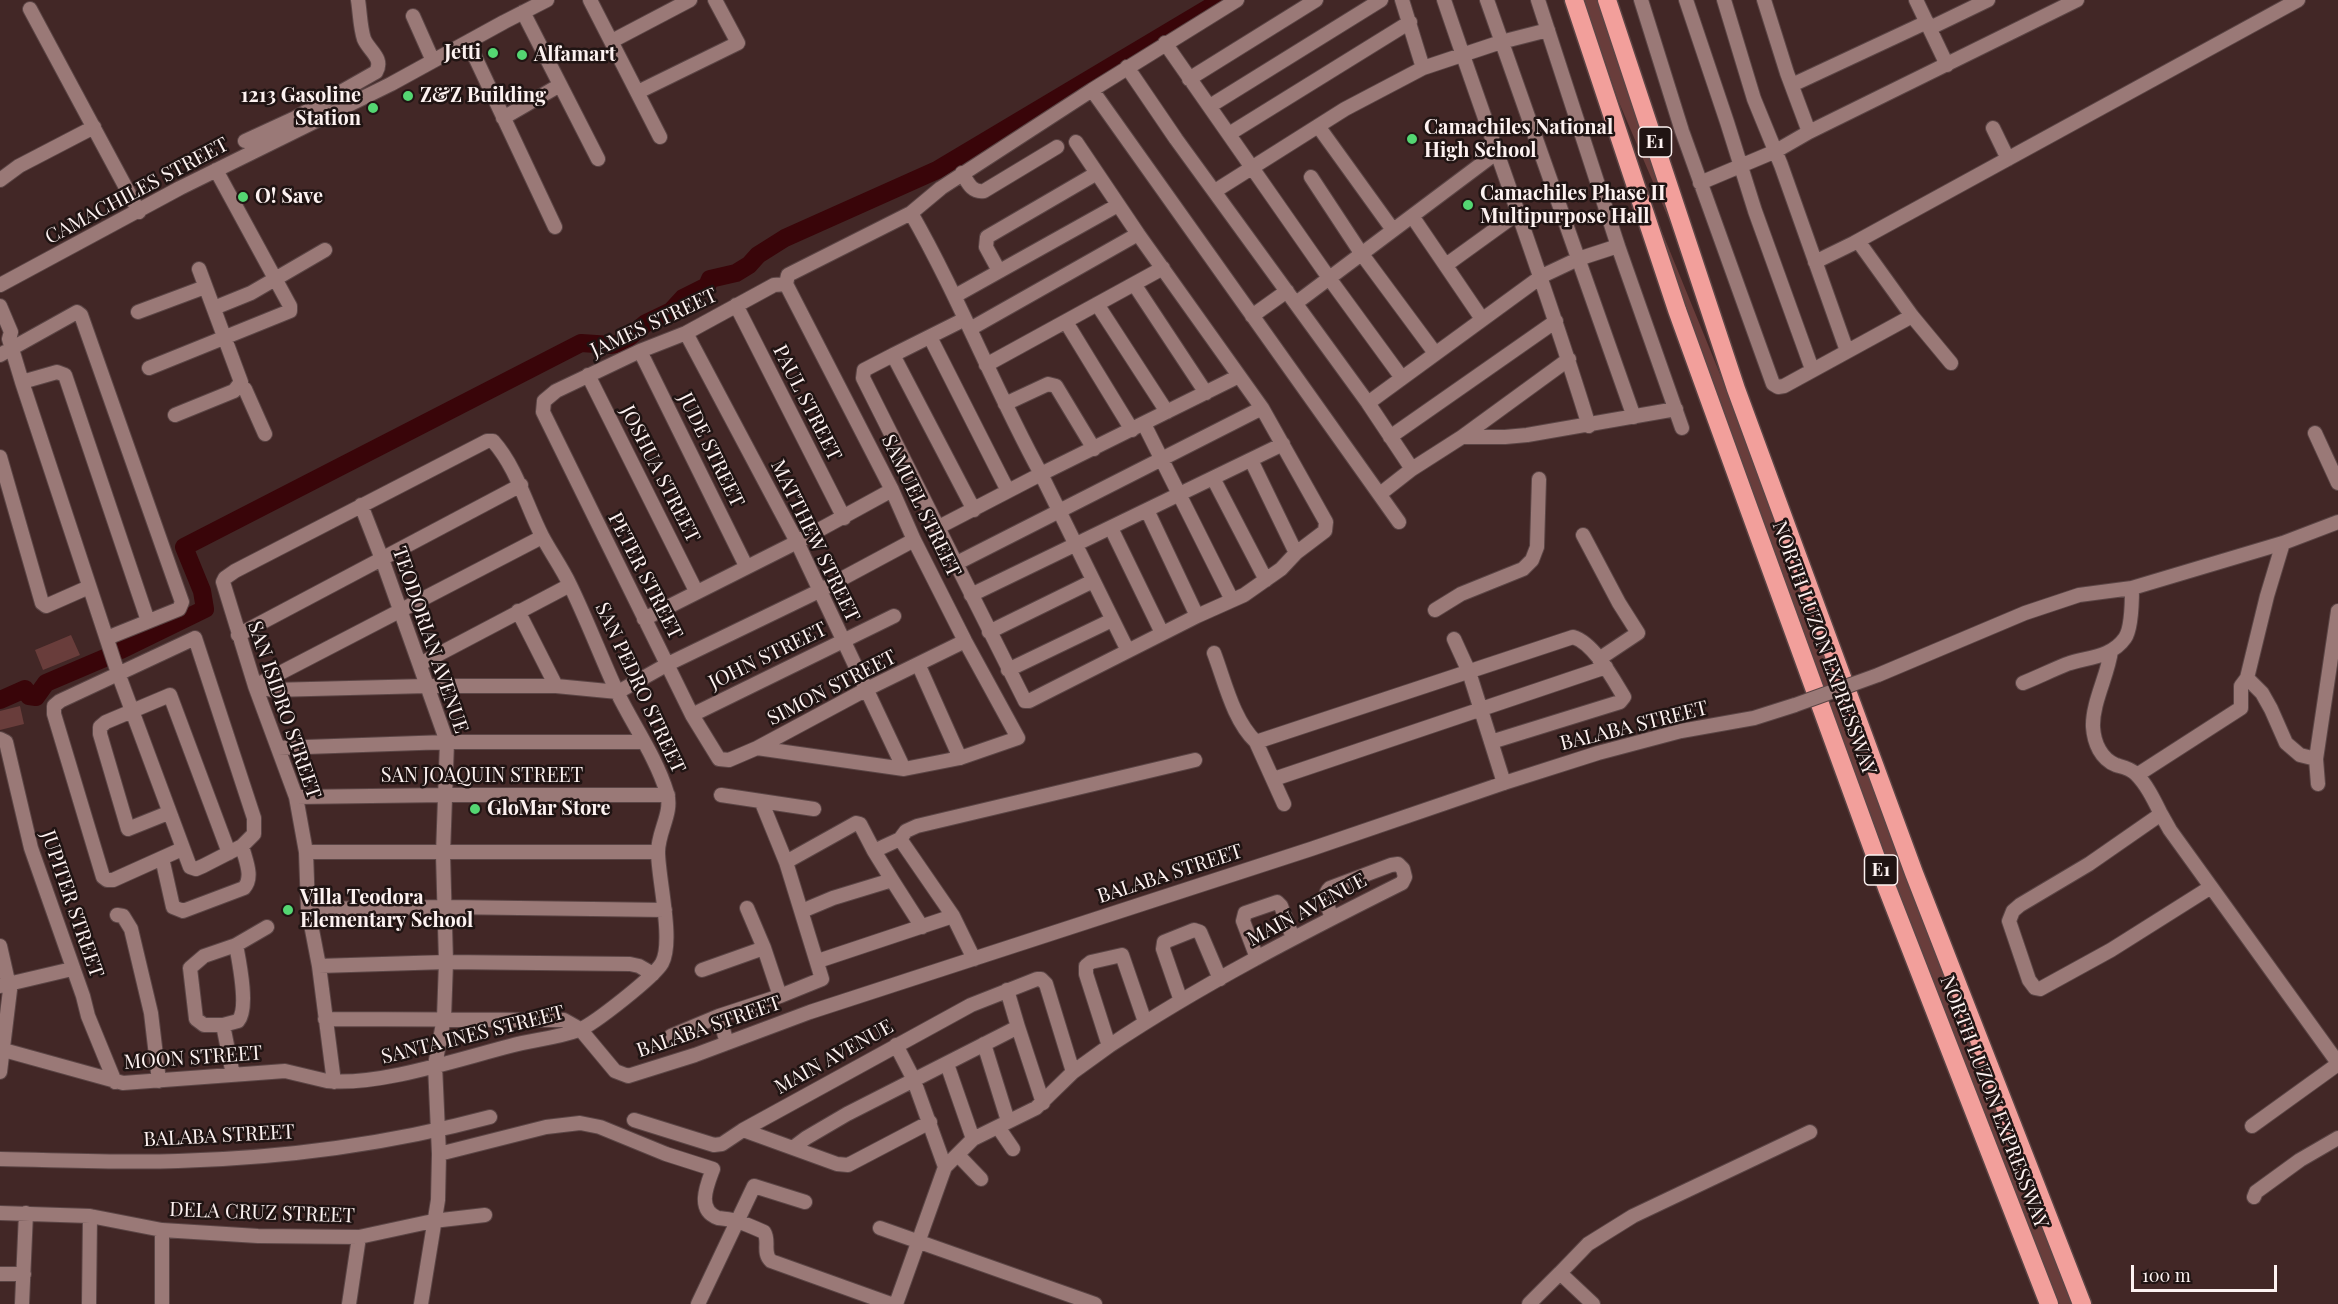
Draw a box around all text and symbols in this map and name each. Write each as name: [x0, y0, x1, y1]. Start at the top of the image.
place label: Jetti: [444, 41, 481, 65]
place label: Alfamart: [534, 43, 616, 67]
marker: Jetti: [486, 46, 500, 60]
marker: Alfamart: [515, 48, 529, 62]
place label: 1213 Gasoline Station: [241, 84, 361, 131]
place label: Z&Z Building: [420, 84, 546, 108]
marker: Z&Z Building: [401, 89, 415, 103]
marker: 1213 Gasoline Station: [366, 101, 380, 115]
place label: Camachiles National High School: [1424, 116, 1613, 163]
road number: E1: [1638, 127, 1672, 157]
street label: CAMACHILES STREET: [41, 132, 233, 250]
marker: Camachiles National High School: [1405, 132, 1419, 146]
place label: Camachiles Phase II Multipurpose Hall: [1480, 182, 1665, 229]
place label: O! Save: [255, 185, 323, 209]
marker: O! Save: [236, 190, 250, 204]
marker: Camachiles Phase II Multipurpose Hall: [1461, 198, 1475, 212]
street label: JAMES STREET: [587, 283, 721, 363]
street label: PAUL STREET: [768, 341, 846, 465]
street label: JUDE STREET: [673, 389, 749, 511]
street label: JOSHUA STREET: [615, 401, 705, 547]
street label: SAMUEL STREET: [876, 431, 966, 581]
street label: MATTHEW STREET: [765, 456, 865, 626]
street label: PETER STREET: [603, 508, 687, 644]
street label: NORTH LUZON EXPRESSWAY: [1767, 518, 1881, 778]
street label: TEODORIAN AVENUE: [387, 544, 473, 736]
street label: SAN PEDRO STREET: [590, 599, 690, 777]
street label: JOHN STREET: [705, 617, 831, 695]
street label: SAN ISIDRO STREET: [242, 618, 326, 802]
street label: SIMON STREET: [763, 645, 901, 731]
street label: BALABA STREET: [1558, 696, 1710, 756]
street label: SAN JOAQUIN STREET: [381, 764, 583, 788]
place label: GloMar Store: [487, 797, 610, 821]
marker: GloMar Store: [468, 802, 482, 816]
street label: JUPITER STREET: [36, 827, 108, 981]
street label: BALABA STREET: [1094, 839, 1246, 909]
road number: E1: [1864, 855, 1898, 885]
street label: MAIN AVENUE: [1243, 868, 1371, 952]
place label: Villa Teodora Elementary School: [300, 886, 473, 933]
marker: Villa Teodora Elementary School: [281, 903, 295, 917]
street label: NORTH LUZON EXPRESSWAY: [1935, 972, 2053, 1232]
street label: BALABA STREET: [634, 991, 784, 1063]
street label: SANTA INES STREET: [379, 1001, 567, 1069]
street label: MAIN AVENUE: [771, 1015, 897, 1099]
street label: MOON STREET: [123, 1041, 263, 1075]
street label: BALABA STREET: [143, 1120, 295, 1152]
street label: DELA CRUZ STREET: [169, 1198, 355, 1228]
scale bar: [2134, 1253, 2280, 1291]
text: 100 m: [2142, 1263, 2191, 1287]

